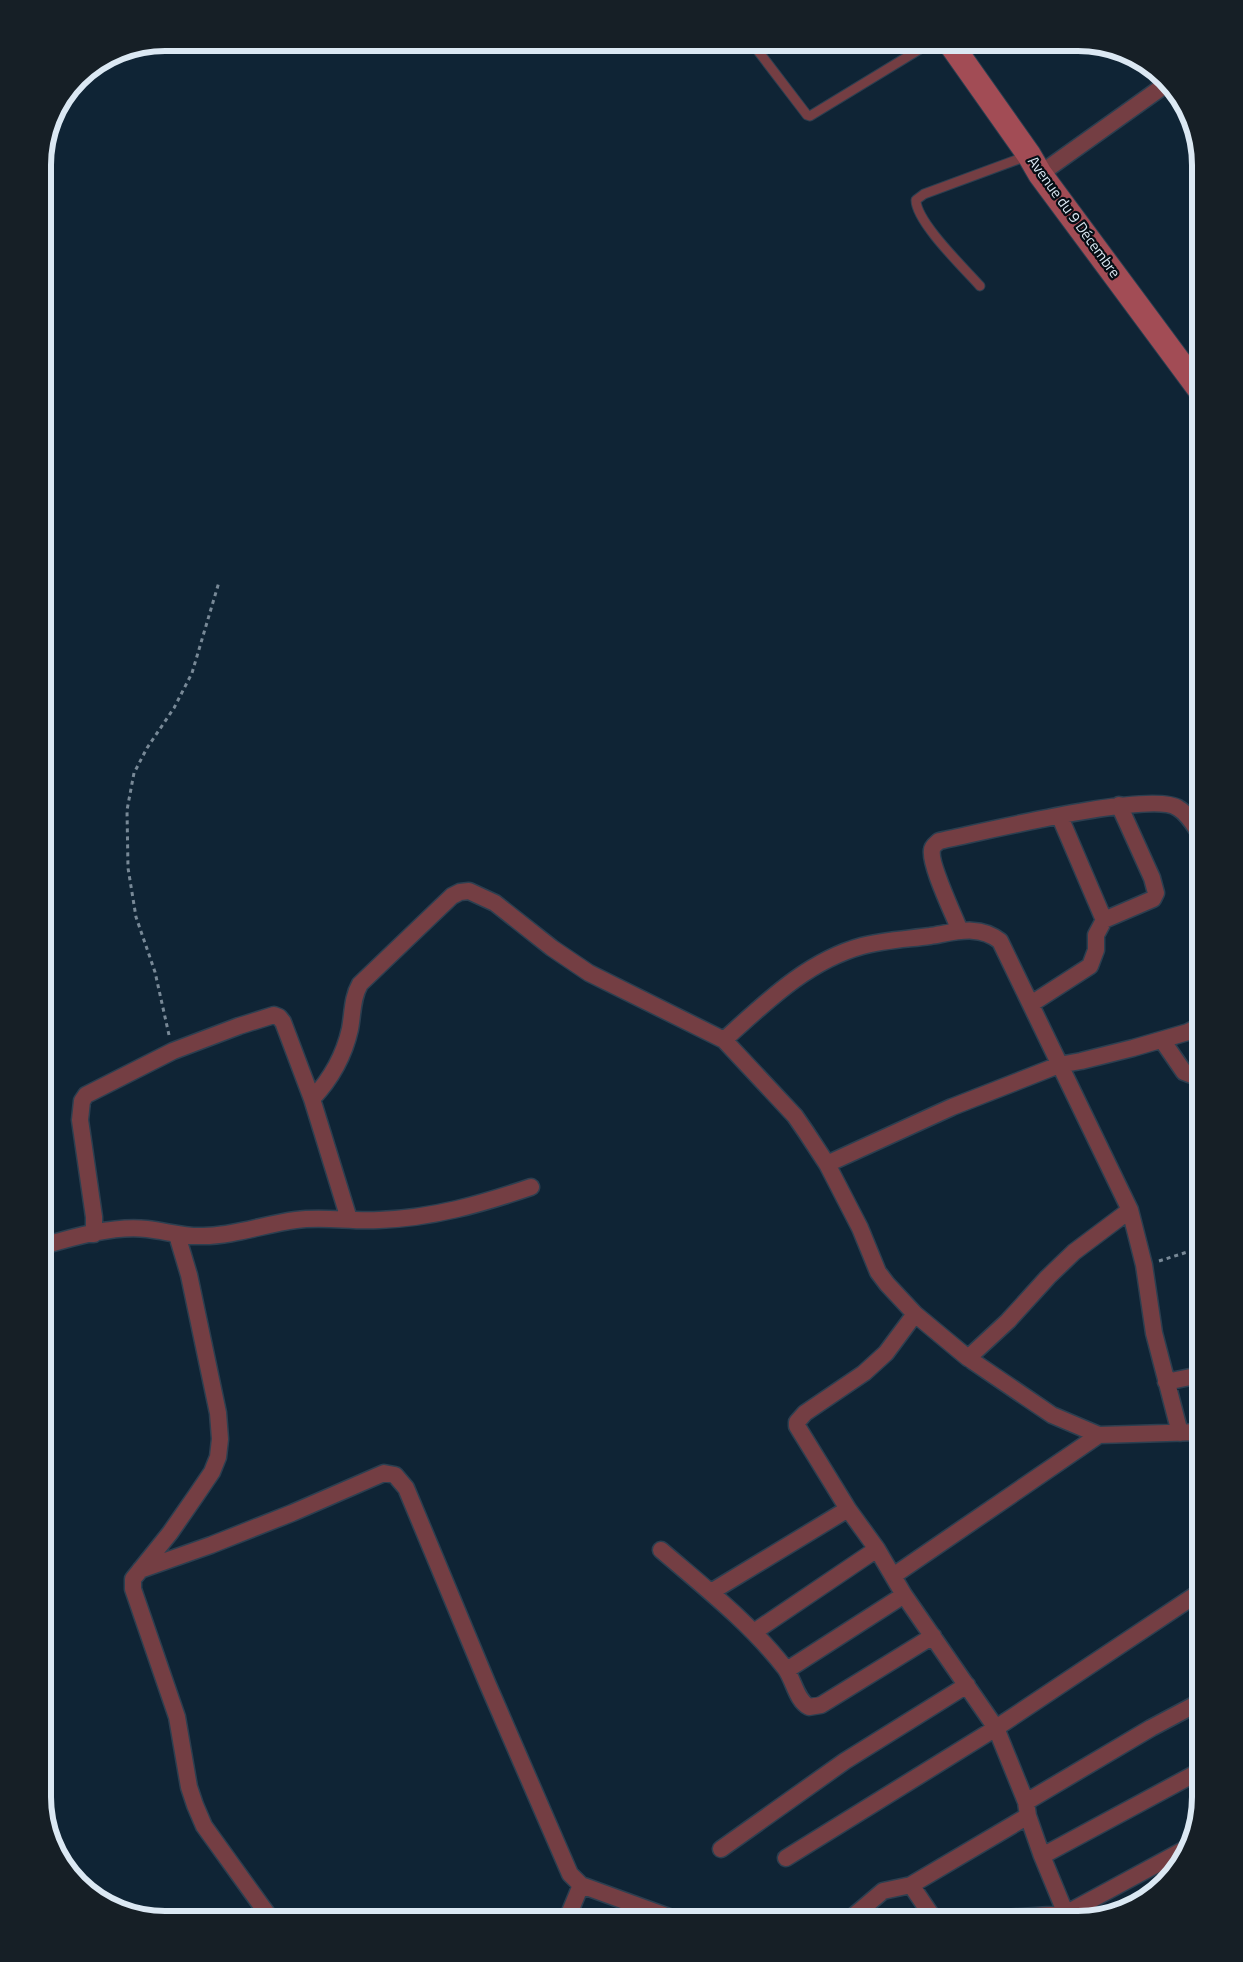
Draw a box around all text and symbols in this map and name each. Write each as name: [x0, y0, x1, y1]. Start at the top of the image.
street label: Avenue du 9 Décembre: [1022, 151, 1126, 282]

